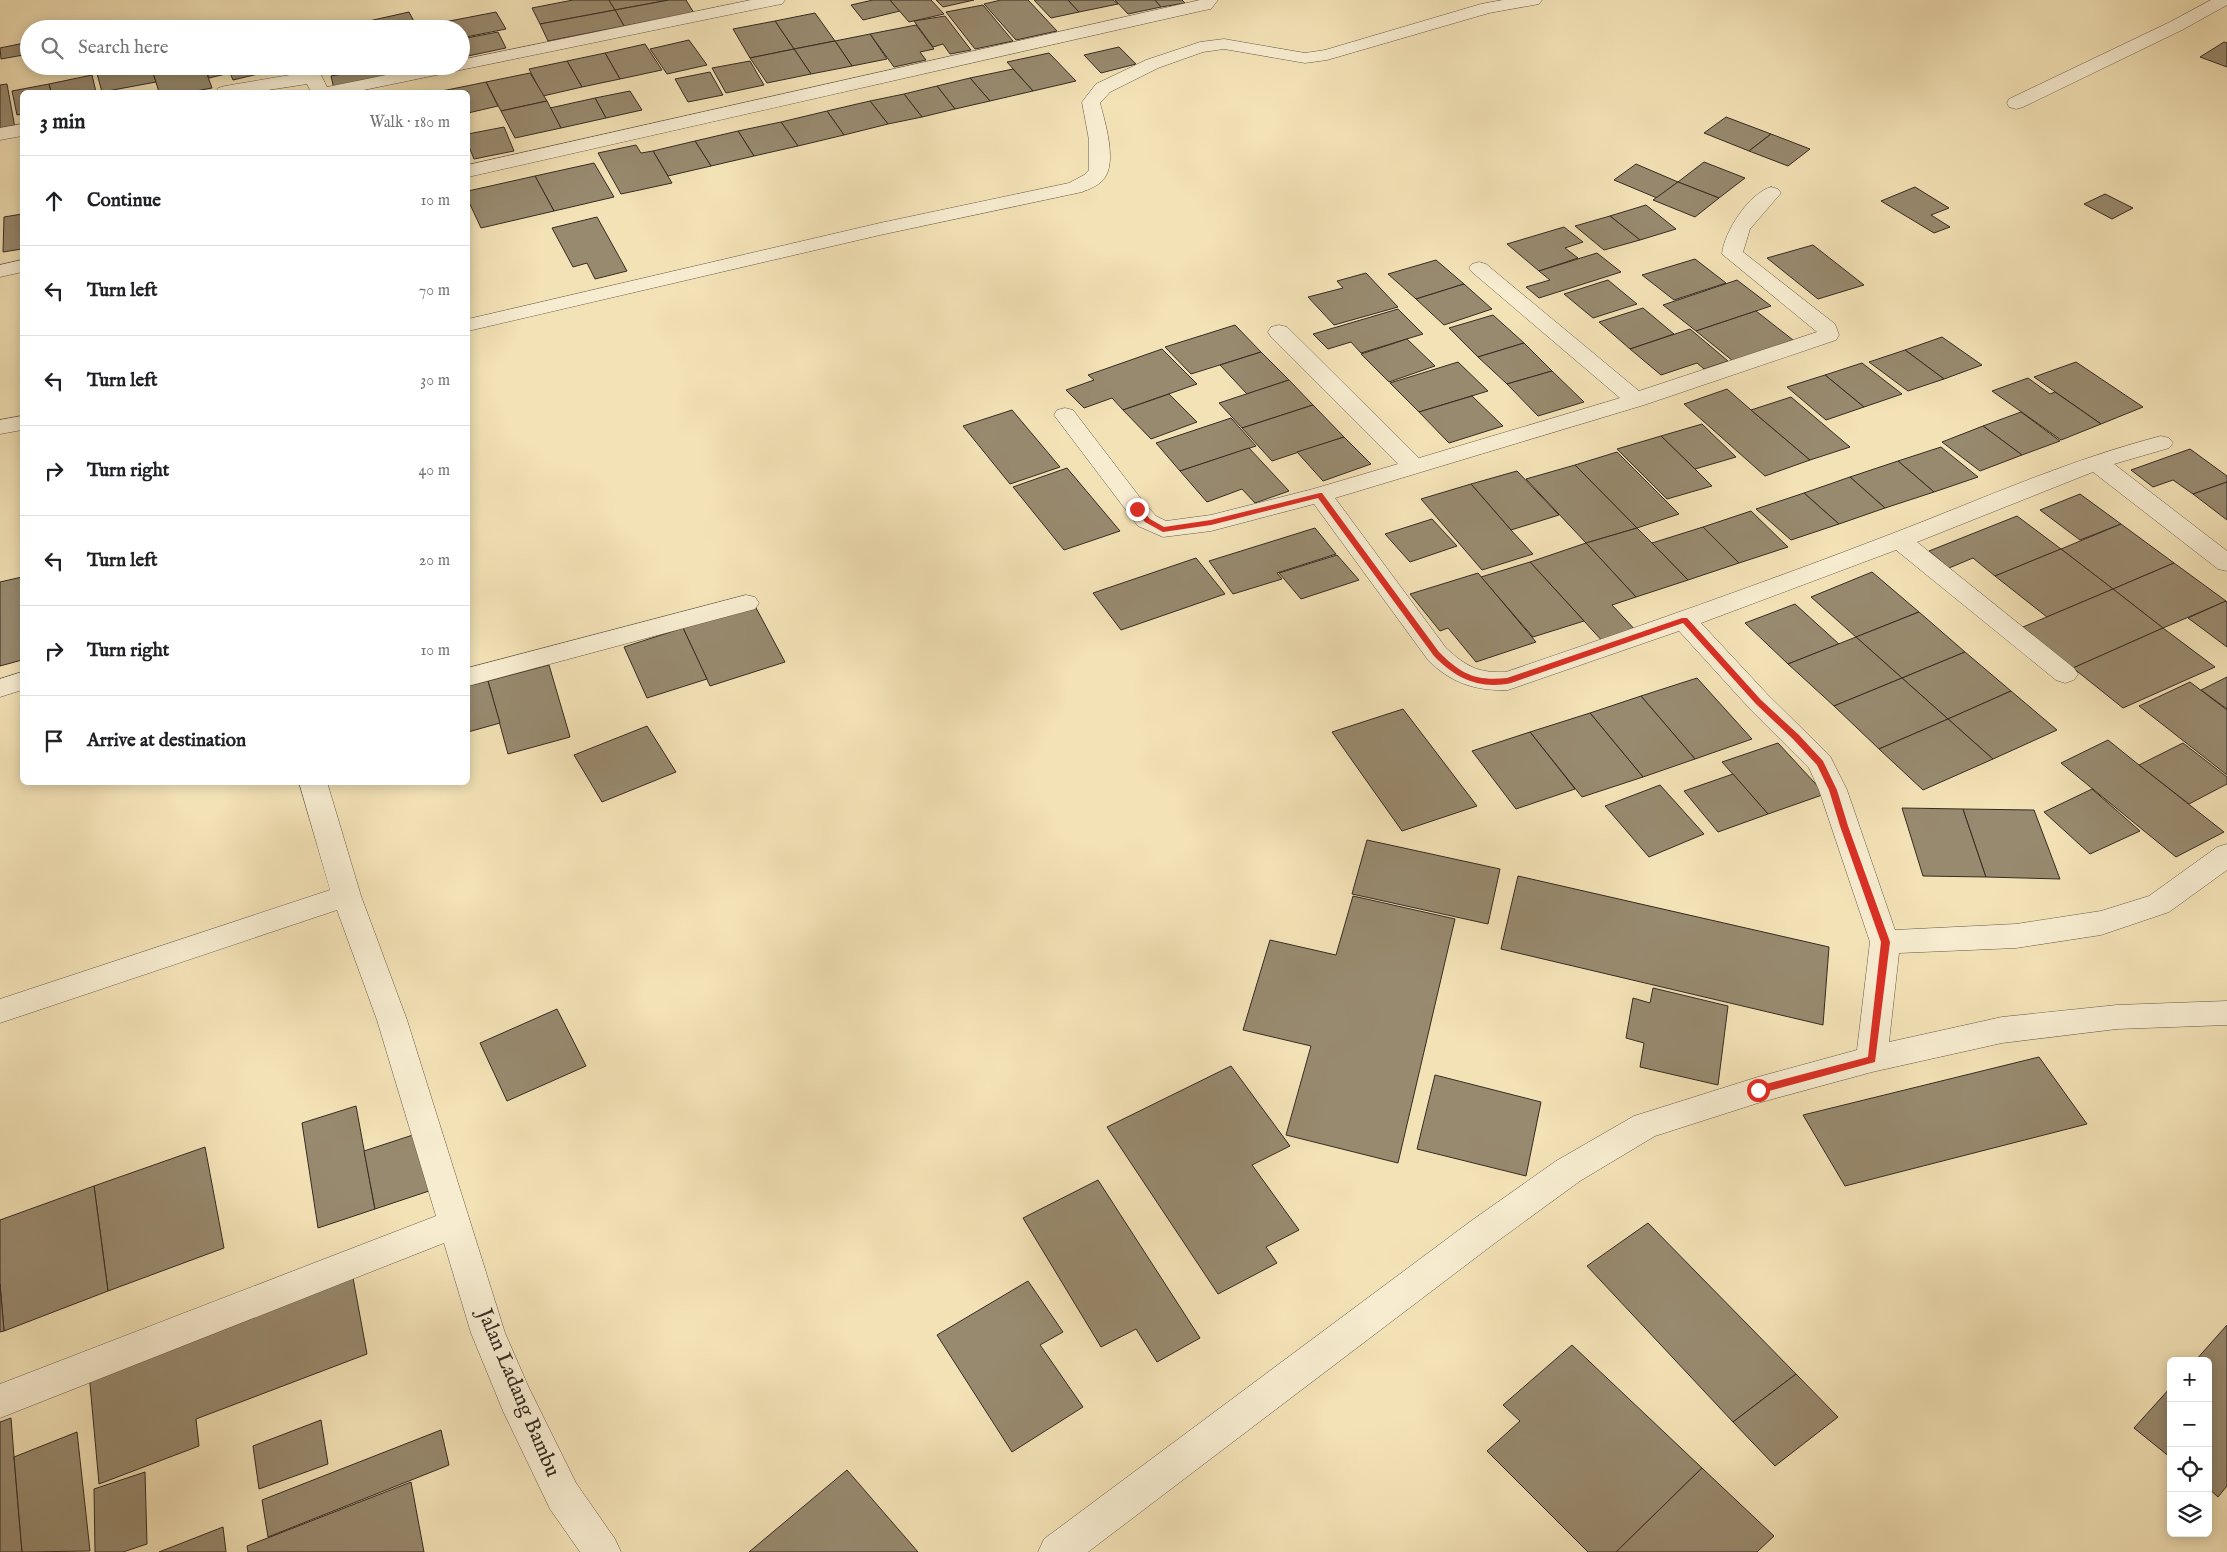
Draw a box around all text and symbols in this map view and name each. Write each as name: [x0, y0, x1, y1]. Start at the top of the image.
search box: [20, 20, 470, 75]
icon: search: [38, 34, 66, 62]
text: Search here: [78, 36, 169, 60]
text: 3 min: [40, 109, 85, 136]
text: Walk · 180 m: [369, 113, 450, 133]
icon: ahead: [40, 187, 68, 215]
text: Continue: [87, 189, 161, 213]
text: 10 m: [420, 191, 450, 211]
icon: left: [40, 277, 68, 305]
text: Turn left: [87, 279, 158, 303]
text: 70 m: [419, 281, 450, 301]
icon: left: [40, 367, 68, 395]
text: Turn left: [87, 369, 158, 393]
text: 30 m: [420, 371, 450, 391]
icon: right: [40, 457, 68, 485]
text: Turn right: [87, 459, 169, 483]
text: 40 m: [418, 461, 450, 481]
route end: [1126, 498, 1149, 521]
icon: left: [40, 547, 68, 575]
text: Turn left: [87, 549, 158, 573]
text: 20 m: [419, 551, 450, 571]
icon: right: [40, 637, 68, 665]
text: Turn right: [87, 639, 169, 663]
text: 10 m: [420, 641, 450, 661]
icon: arrive: [40, 727, 68, 755]
text: Arrive at destination: [87, 729, 246, 753]
route start: [1747, 1079, 1770, 1102]
street label: Jalan Ladang Bambu: [470, 1303, 566, 1481]
map controls: [2167, 1357, 2212, 1537]
button: +: [2167, 1357, 2212, 1402]
button: −: [2167, 1402, 2212, 1447]
button: locate: [2167, 1447, 2212, 1492]
button: layers: [2167, 1492, 2212, 1537]

